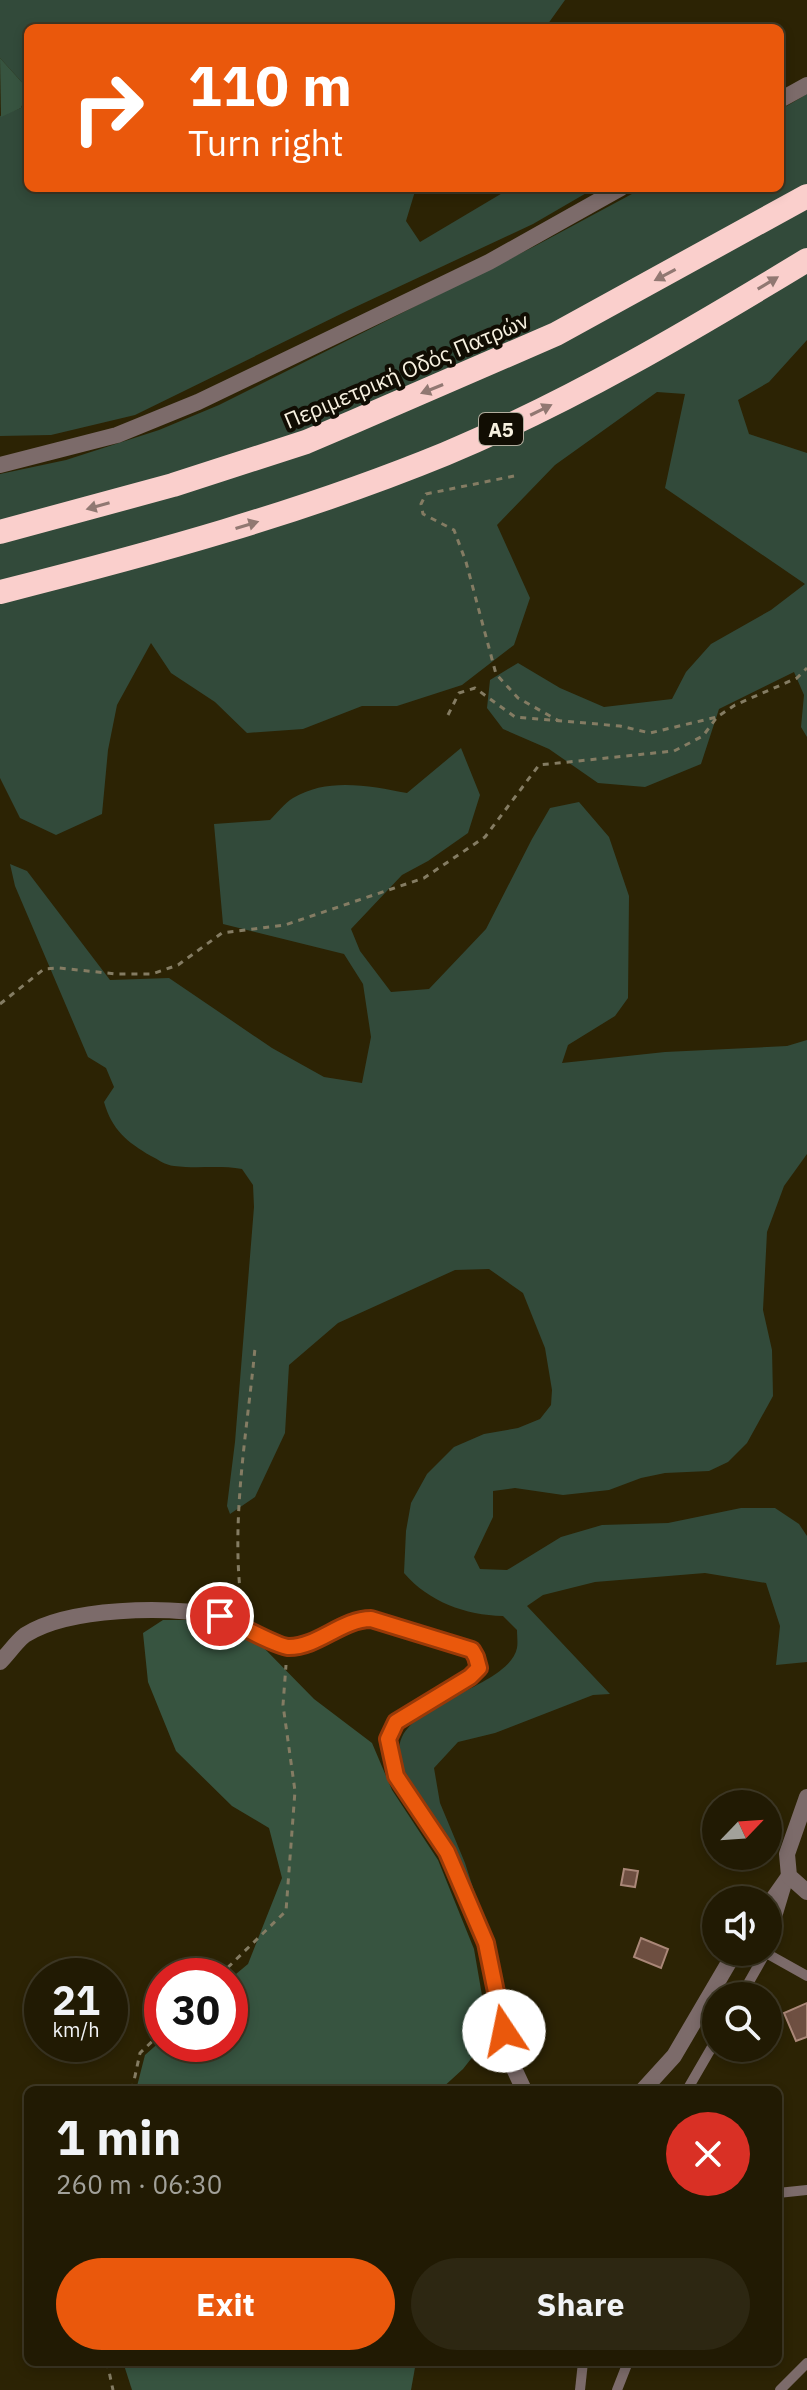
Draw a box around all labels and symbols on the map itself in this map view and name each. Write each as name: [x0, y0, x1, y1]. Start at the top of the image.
one-way arrow: [654, 268, 677, 281]
one-way arrow: [757, 277, 779, 291]
street label: Περιμετρική Οδός Πατρών: [279, 305, 533, 435]
one-way arrow: [420, 383, 444, 396]
one-way arrow: [529, 403, 552, 417]
road number: Α5: [479, 413, 523, 445]
one-way arrow: [86, 500, 110, 513]
one-way arrow: [235, 518, 259, 531]
pin: [186, 1582, 254, 1650]
north arrow: [702, 1790, 782, 1870]
speed limit sign: 30: [144, 1958, 248, 2062]
position arrow: [462, 1989, 546, 2073]

